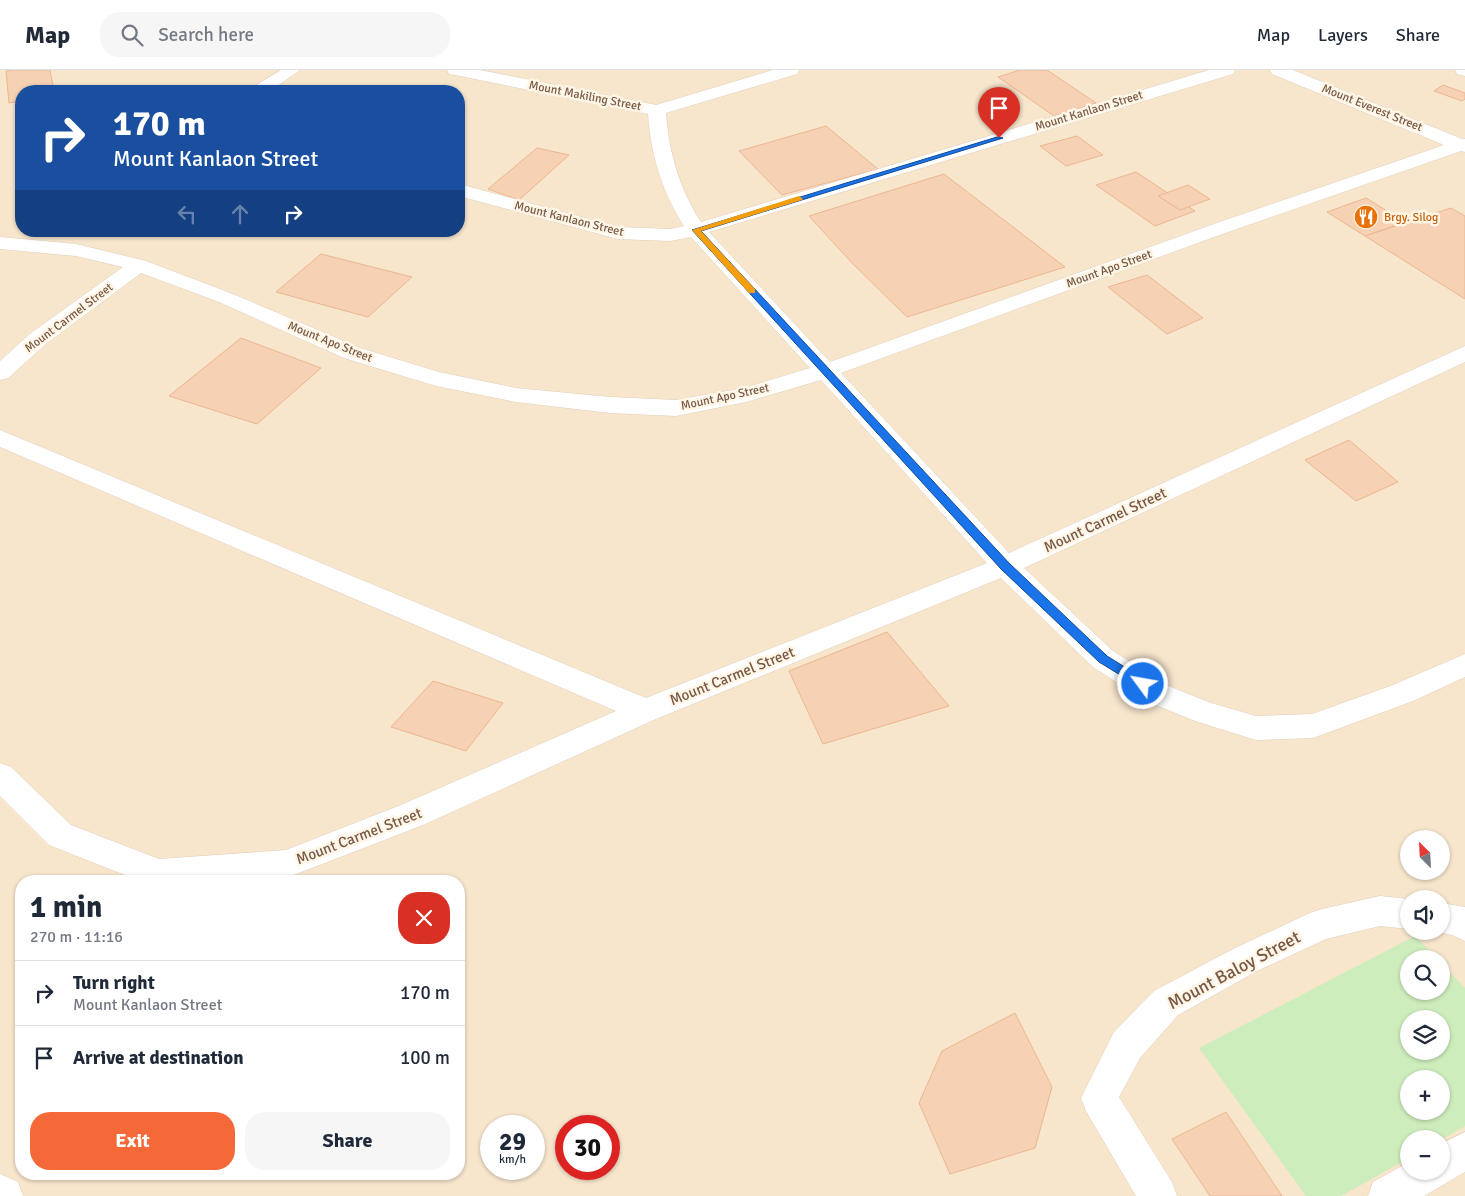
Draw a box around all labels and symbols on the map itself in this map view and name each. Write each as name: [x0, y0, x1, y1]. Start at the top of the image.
street label: Mount Makiling Street: [527, 78, 643, 114]
street label: Mount Everest Street: [1319, 81, 1425, 135]
pin: [978, 87, 1020, 138]
street label: Mount Kanlaon Street: [1033, 87, 1145, 135]
street label: Mount Kanlaon Street: [513, 198, 625, 240]
restaurant icon: Brgy. Silog: [1353, 204, 1379, 230]
place label: Brgy. Silog: [1384, 210, 1438, 225]
street label: Mount Apo Street: [1064, 247, 1154, 291]
street label: Mount Carmel Street: [22, 280, 116, 356]
street label: Mount Apo Street: [286, 318, 374, 366]
street label: Mount Apo Street: [680, 380, 770, 414]
street label: Mount Carmel Street: [1041, 484, 1169, 556]
street label: Mount Carmel Street: [667, 643, 797, 709]
position arrow: [1116, 657, 1168, 709]
street label: Mount Carmel Street: [294, 804, 424, 868]
north arrow: [1400, 830, 1450, 880]
street label: Mount Baloy Street: [1164, 926, 1304, 1014]
speed limit sign: 30: [555, 1115, 620, 1180]

